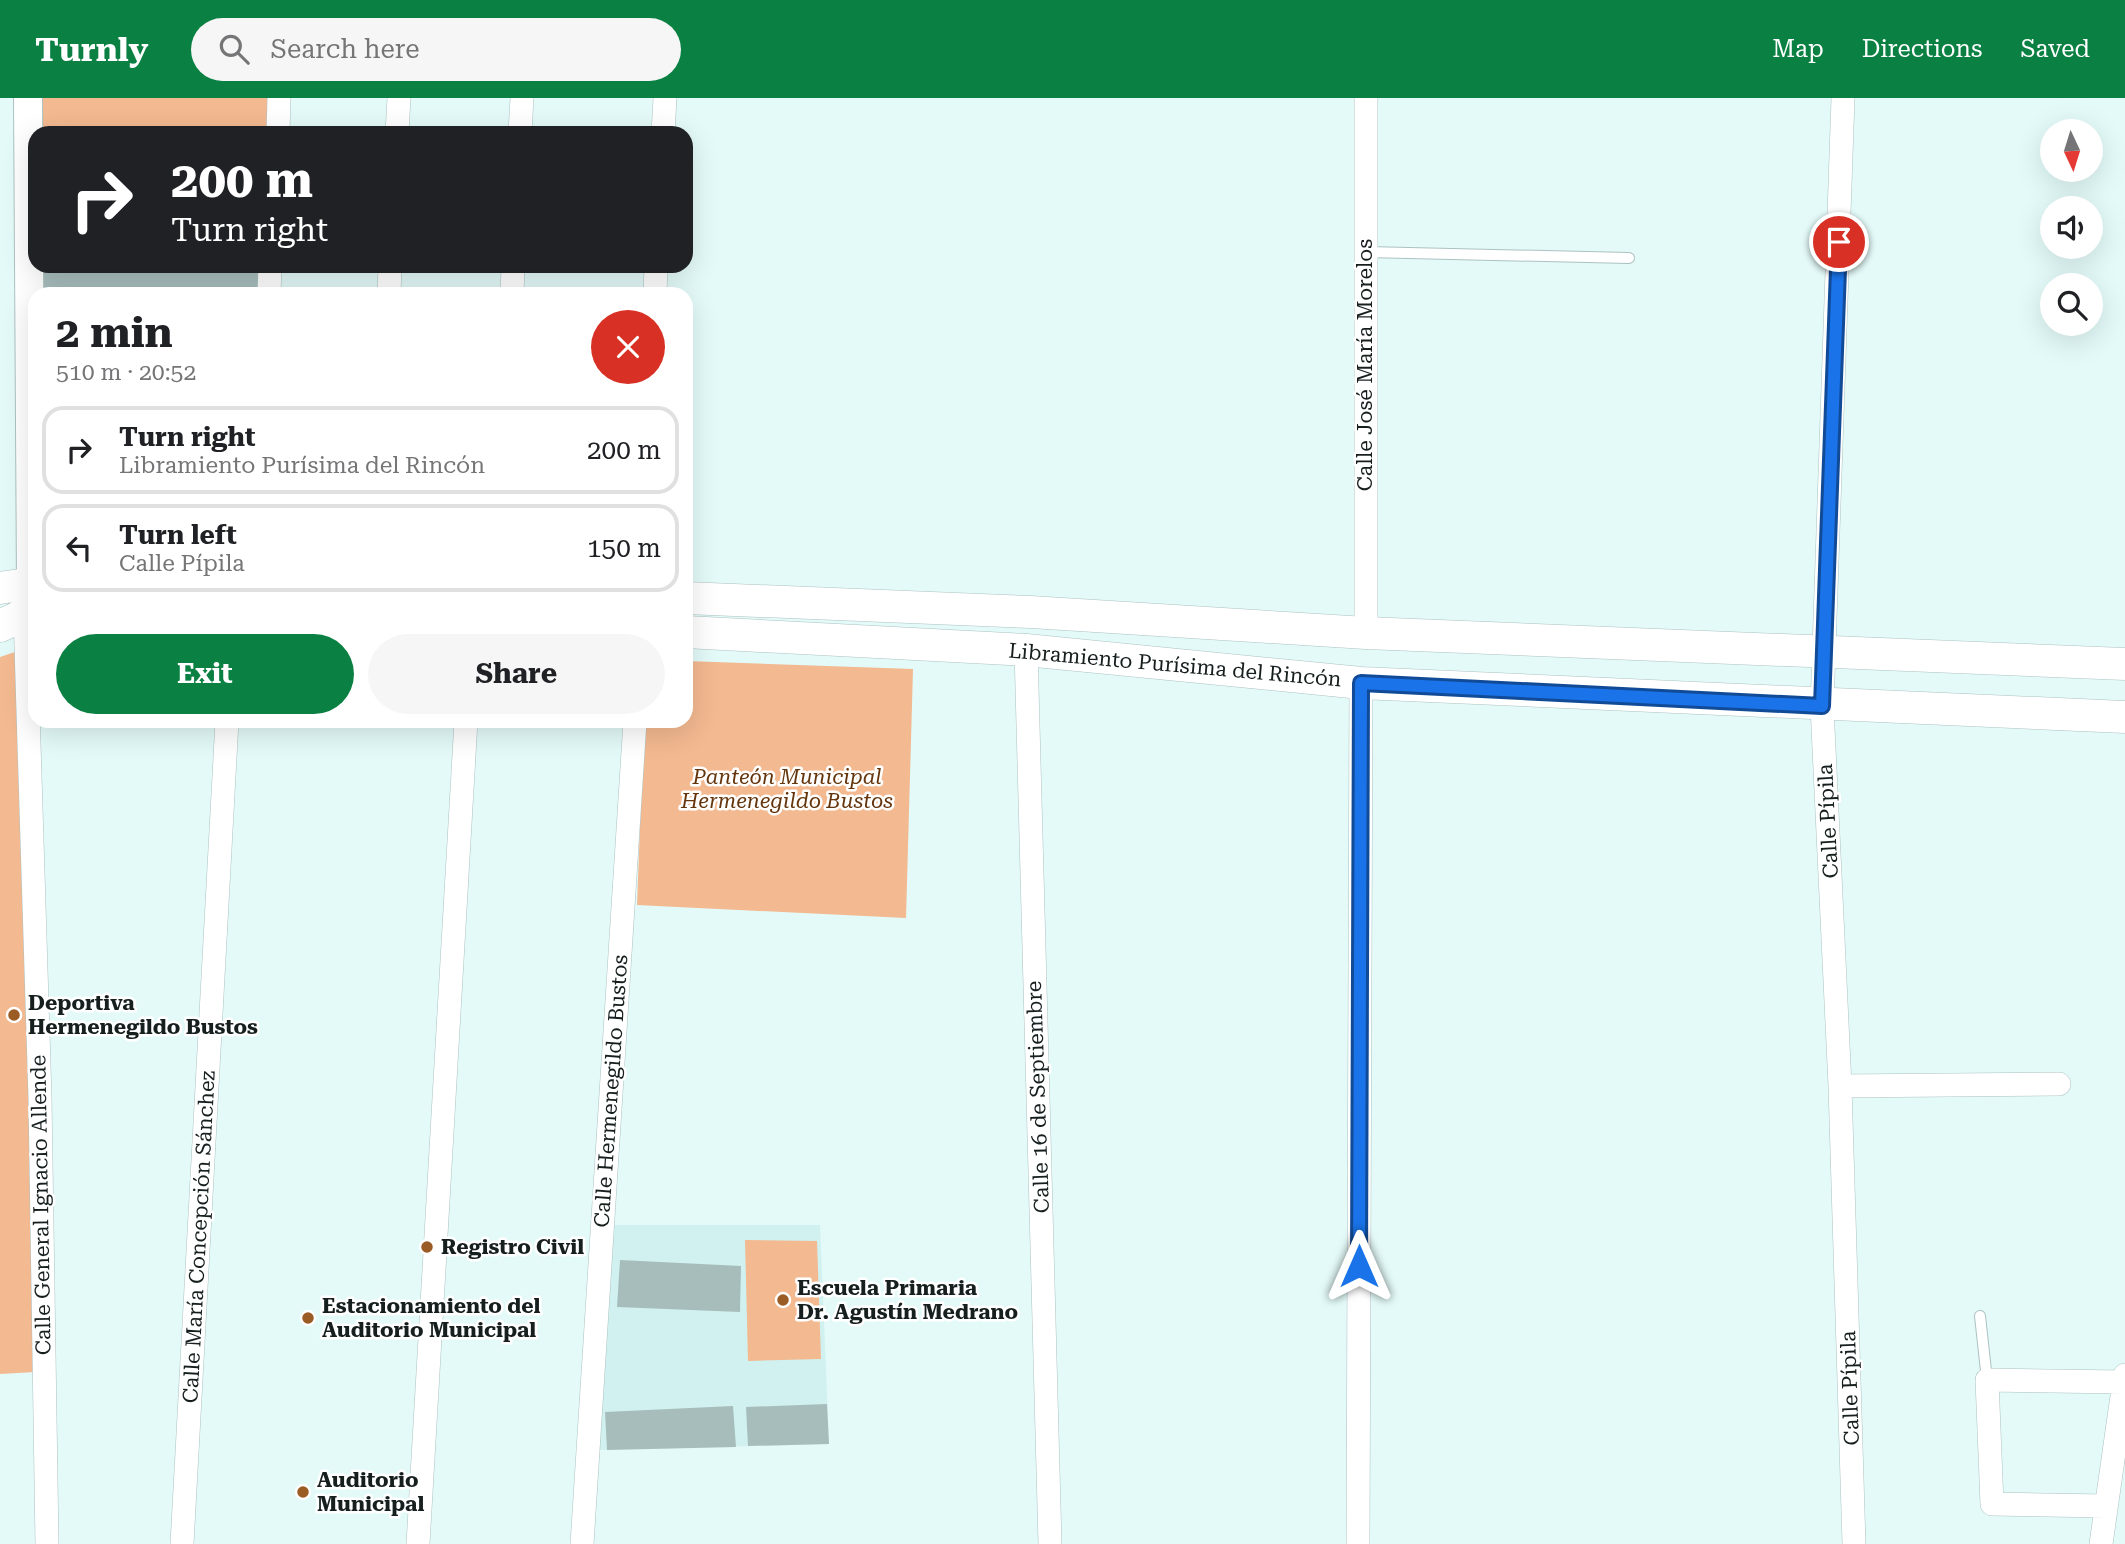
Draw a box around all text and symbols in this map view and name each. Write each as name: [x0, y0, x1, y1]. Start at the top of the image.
search box: [191, 18, 681, 81]
text: Turnly: [35, 30, 149, 69]
icon: search: [215, 30, 253, 68]
text: Search here: [271, 34, 419, 64]
text: Map: [1772, 35, 1824, 63]
text: Directions: [1862, 35, 1982, 63]
text: Saved: [2020, 35, 2090, 63]
north arrow: [2040, 119, 2104, 182]
map controls: [2040, 119, 2103, 336]
text: 200 m: [171, 152, 313, 209]
icon: right: [56, 154, 147, 245]
button: sound: [2040, 196, 2103, 259]
text: Turn right: [171, 211, 328, 249]
pin: [1809, 212, 1869, 272]
icon: arrive: [1820, 223, 1858, 261]
street label: Calle José María Morelos: [1353, 239, 1377, 491]
button: search: [2040, 273, 2103, 336]
text: 2 min: [56, 308, 173, 357]
button: close: [591, 310, 665, 384]
text: 510 m · 20:52: [56, 359, 196, 386]
text: Turn right: [119, 422, 255, 452]
icon: right: [60, 431, 98, 469]
text: 200 m: [587, 435, 661, 465]
text: Libramiento Purísima del Rincón: [119, 452, 485, 479]
text: Turn left: [119, 520, 237, 550]
icon: left: [60, 529, 98, 567]
text: 150 m: [587, 533, 661, 563]
text: Calle Pípila: [119, 550, 245, 577]
button: Exit: [56, 634, 354, 714]
button: Share: [368, 634, 665, 714]
street label: Libramiento Purísima del Rincón: [1007, 638, 1343, 692]
street label: Calle Pípila: [1813, 762, 1843, 879]
park label: Panteón Municipal Hermenegildo Bustos: [680, 765, 893, 813]
street label: Calle Hermenegildo Bustos: [589, 954, 633, 1228]
street label: Calle 16 de Septiembre: [1022, 980, 1054, 1214]
place label: Deportiva Hermenegildo Bustos: [28, 991, 258, 1039]
marker: Deportiva Hermenegildo Bustos: [6, 1007, 22, 1023]
street label: Calle General Ignacio Allende: [26, 1055, 56, 1355]
street label: Calle María Concepción Sánchez: [178, 1070, 220, 1404]
position arrow: [1322, 1229, 1396, 1303]
place label: Registro Civil: [441, 1235, 584, 1259]
marker: Registro Civil: [419, 1239, 435, 1255]
place label: Escuela Primaria Dr. Agustín Medrano: [797, 1276, 1018, 1324]
marker: Escuela Primaria Dr. Agustín Medrano: [775, 1292, 791, 1308]
place label: Estacionamiento del Auditorio Municipal: [322, 1294, 540, 1342]
marker: Estacionamiento del Auditorio Municipal: [300, 1310, 316, 1326]
street label: Calle Pípila: [1836, 1330, 1864, 1446]
place label: Auditorio Municipal: [317, 1468, 424, 1516]
marker: Auditorio Municipal: [295, 1484, 311, 1500]

